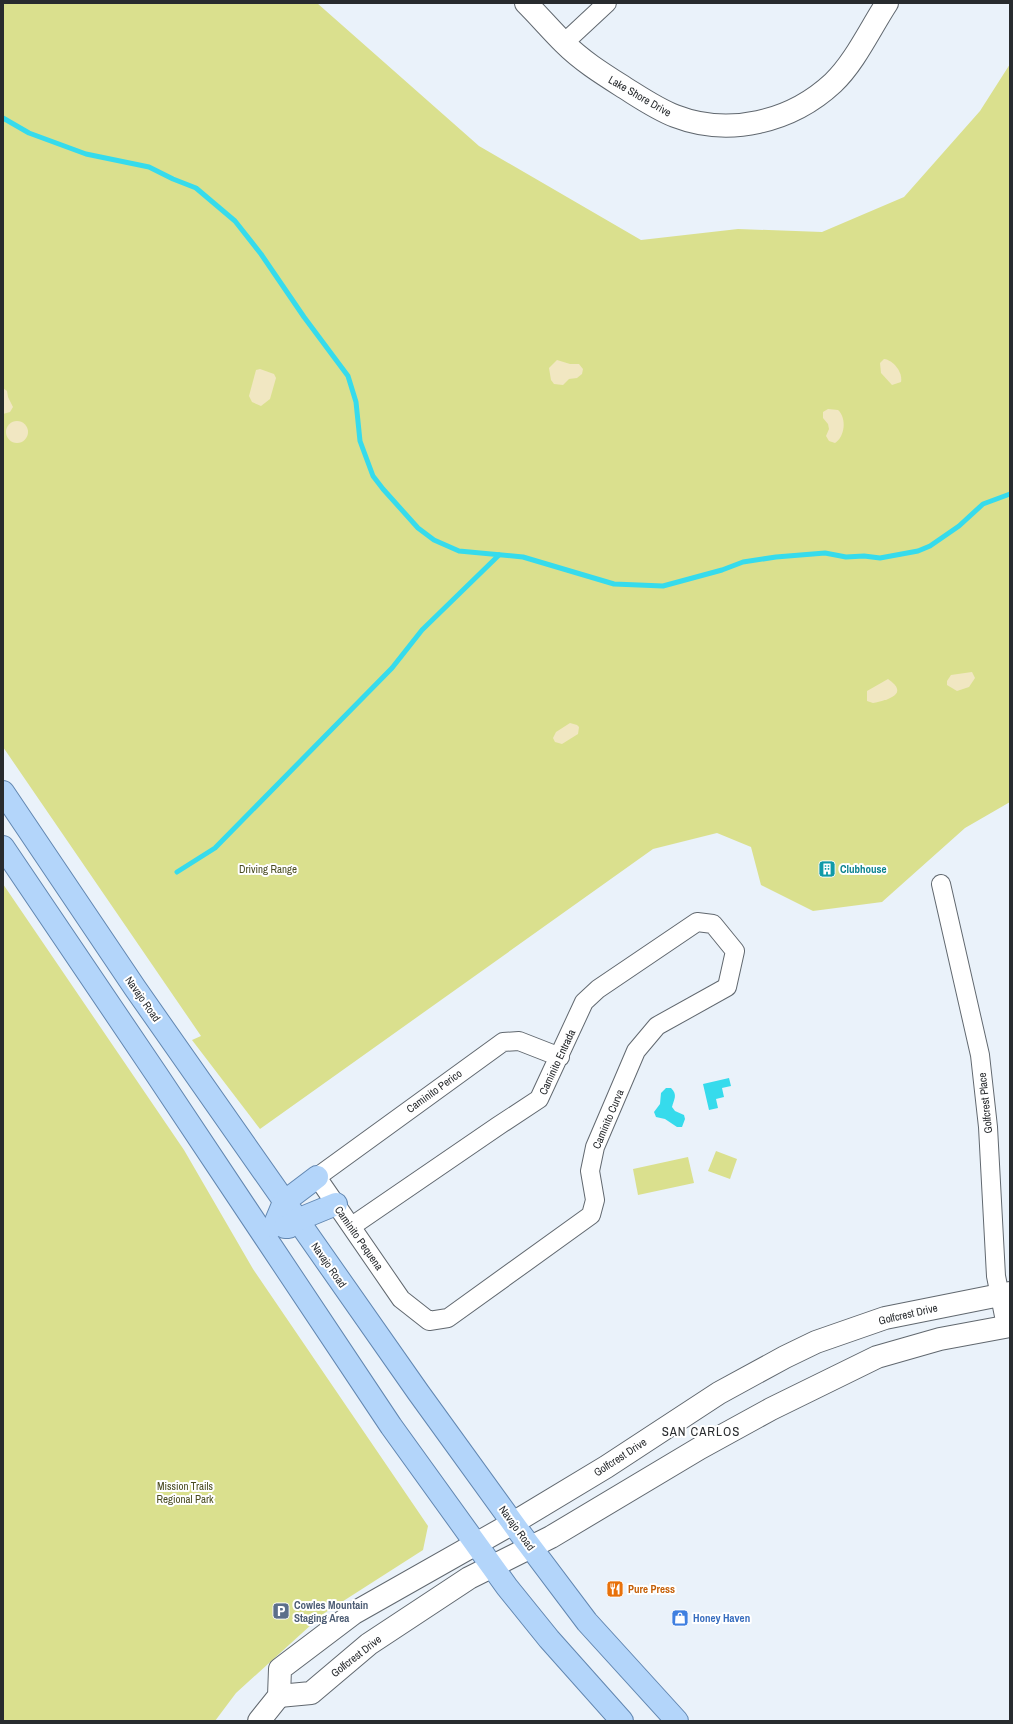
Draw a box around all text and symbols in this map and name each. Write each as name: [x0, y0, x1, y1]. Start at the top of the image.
street label: Lake Shore Drive: [606, 72, 674, 120]
building icon: Clubhouse: [817, 859, 837, 879]
park label: Driving Range: [239, 862, 297, 876]
place label: Clubhouse: [840, 862, 887, 876]
street label: Navajo Road: [122, 974, 164, 1024]
street label: Caminito Entrada: [536, 1027, 578, 1097]
street label: Caminito Perico: [404, 1066, 464, 1116]
street label: Golfcrest Place: [975, 1072, 995, 1134]
street label: Caminito Curva: [589, 1087, 627, 1151]
street label: Caminito Pequena: [332, 1203, 386, 1273]
street label: Navajo Road: [308, 1240, 350, 1290]
street label: Golfcrest Drive: [877, 1300, 939, 1328]
district label: SAN CARLOS: [662, 1423, 740, 1440]
street label: Golfcrest Drive: [591, 1435, 649, 1479]
park label: Mission Trails Regional Park: [156, 1479, 214, 1506]
street label: Navajo Road: [496, 1503, 538, 1553]
restaurant icon: Pure Press: [605, 1579, 625, 1599]
place label: Pure Press: [628, 1582, 675, 1596]
place label: Cowles Mountain Staging Area: [294, 1598, 368, 1625]
parking icon: Cowles Mountain Staging Area: [271, 1601, 291, 1621]
shop icon: Honey Haven: [670, 1608, 690, 1628]
place label: Honey Haven: [693, 1611, 750, 1625]
street label: Golfcrest Drive: [328, 1632, 384, 1680]

